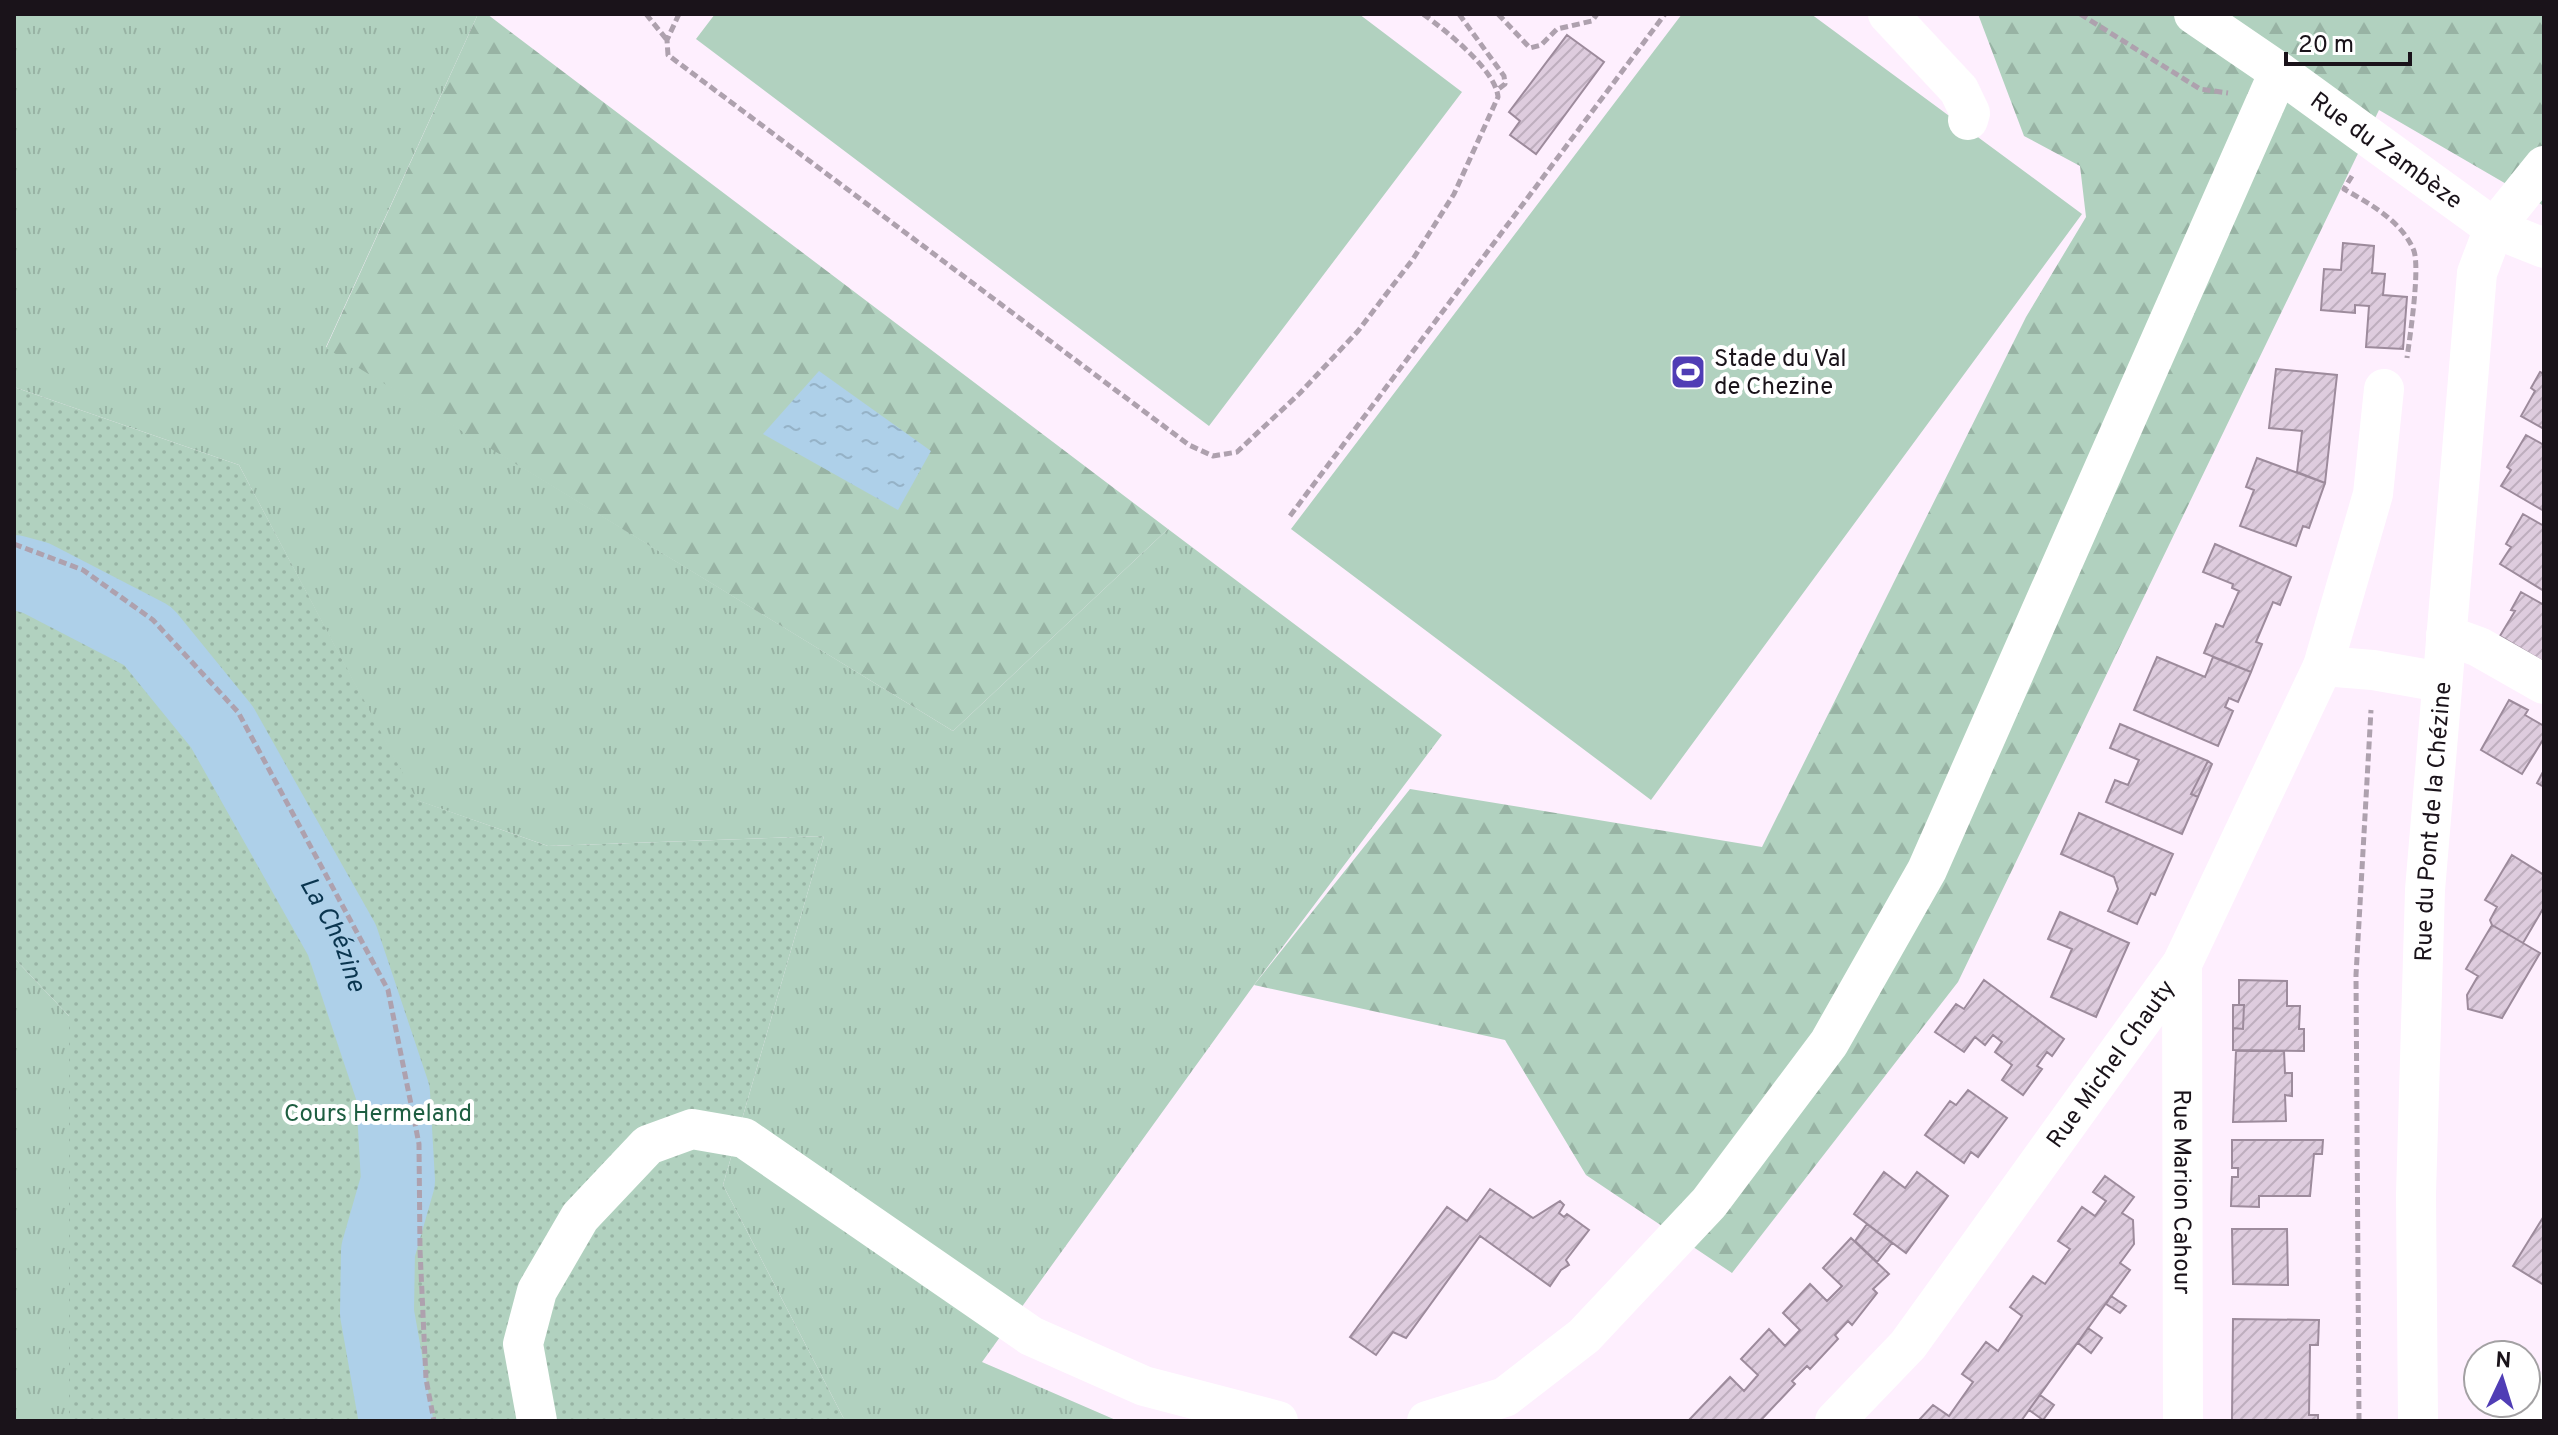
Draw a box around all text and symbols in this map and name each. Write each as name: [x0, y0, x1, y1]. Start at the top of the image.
scale bar: [2286, 16, 2410, 66]
text: 20 m: [2298, 31, 2354, 61]
street label: Rue du Zambèze: [2304, 87, 2468, 217]
place label: Stade du Val de Chezine: [1714, 345, 1847, 403]
sports icon: Stade du Val de Chezine: [1669, 353, 1707, 391]
street label: Rue du Pont de la Chézine: [2410, 681, 2460, 962]
water label: La Chézine: [291, 872, 372, 997]
street label: Rue Michel Chauty: [2041, 975, 2183, 1155]
street label: Rue Marion Cahour: [2165, 1089, 2196, 1295]
park label: Cours Hermeland: [284, 1100, 472, 1130]
north arrow: [2462, 1339, 2542, 1419]
text: N: [2494, 1348, 2512, 1376]

